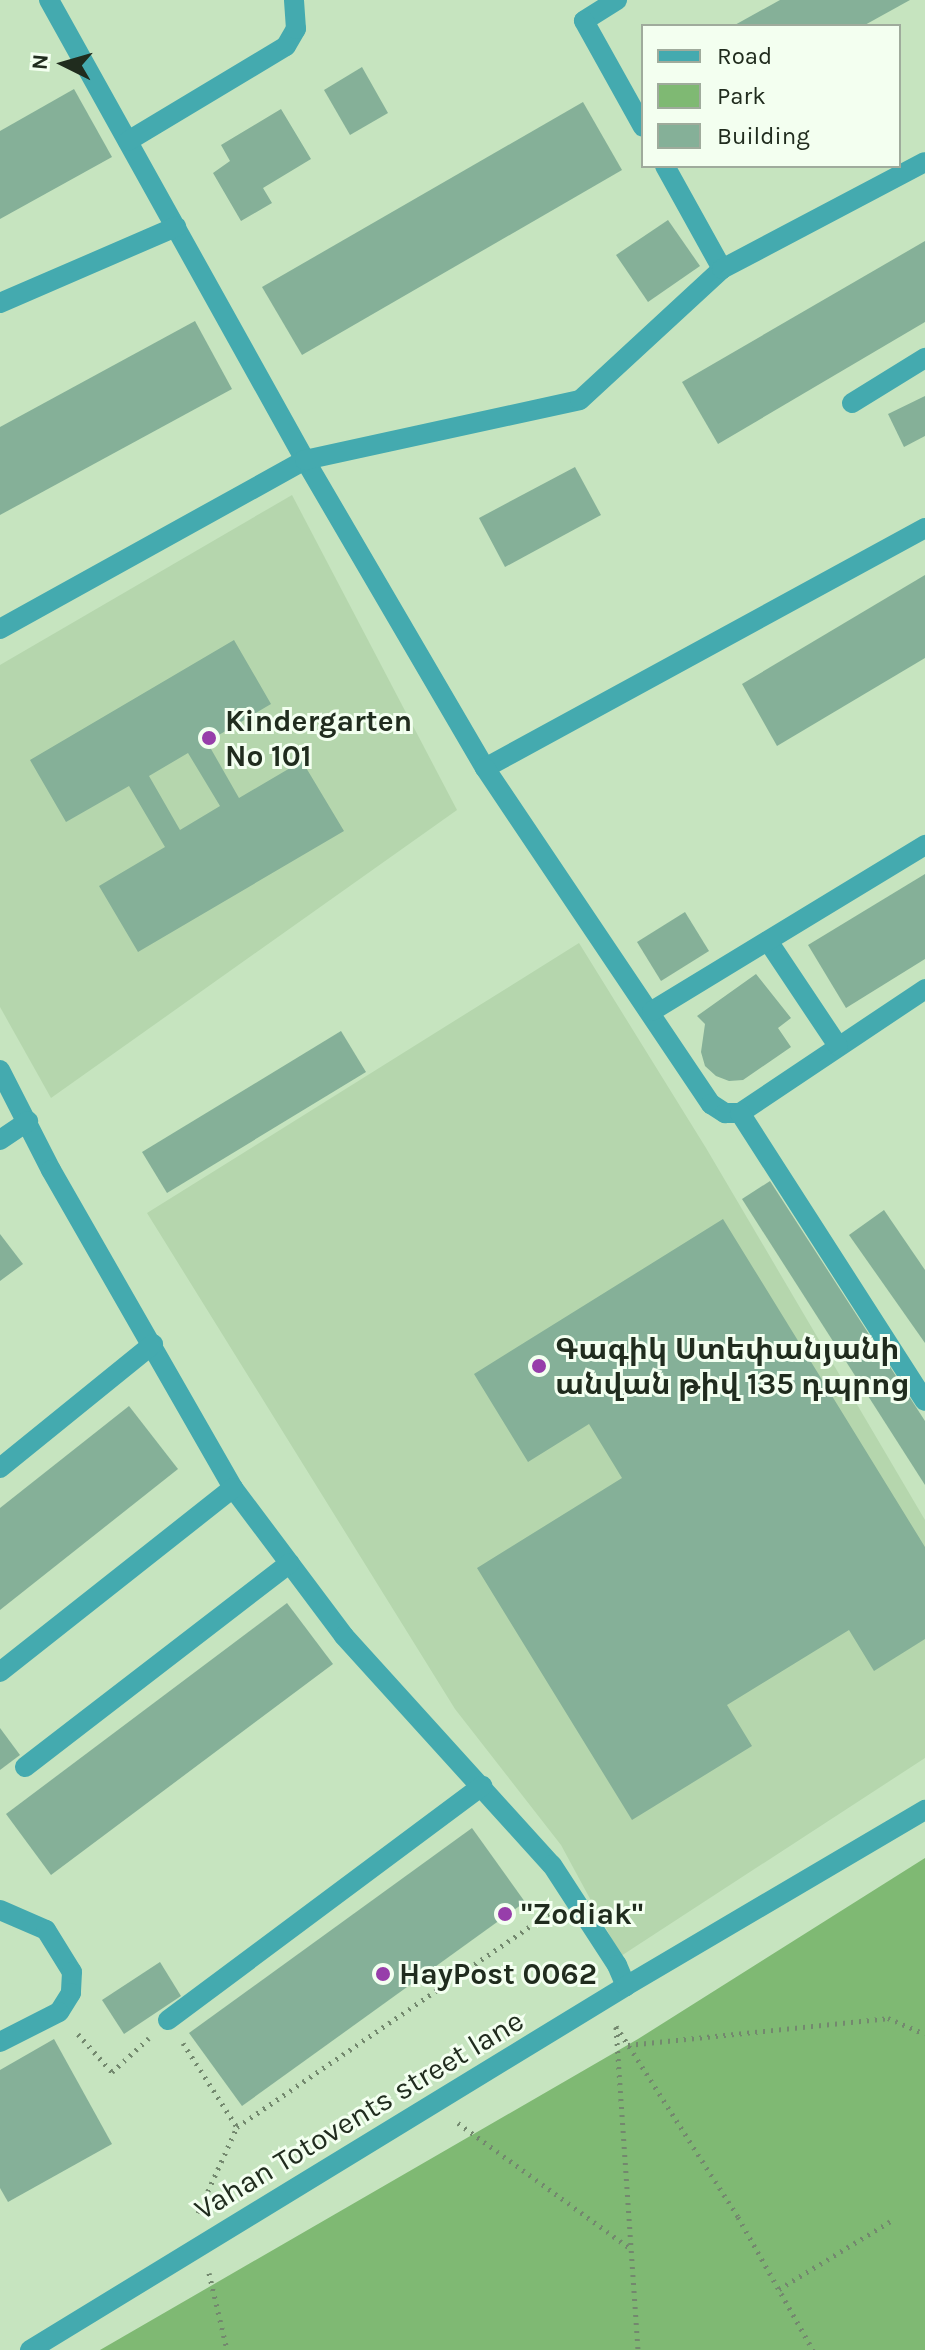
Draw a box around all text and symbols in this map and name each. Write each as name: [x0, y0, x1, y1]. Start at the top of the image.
north arrow: [24, 24, 104, 104]
legend: [641, 24, 901, 168]
text: Road: [717, 42, 772, 70]
text: N: [26, 53, 54, 71]
text: Park: [717, 82, 766, 110]
text: Building: [717, 122, 810, 150]
place label: Kindergarten No 101: [225, 703, 412, 774]
marker: Kindergarten No 101: [200, 729, 218, 747]
place label: Գագիկ Ստեփանյանի անվան թիվ 135 դպրոց: [555, 1331, 910, 1402]
marker: Գագիկ Ստեփանյանի անվան թիվ 135 դպրոց: [530, 1357, 548, 1375]
place label: "Zodiak": [521, 1896, 643, 1932]
marker: "Zodiak": [496, 1905, 514, 1923]
place label: HayPost 0062: [399, 1956, 597, 1992]
marker: HayPost 0062: [374, 1965, 392, 1983]
street label: Vahan Totovents street lane: [188, 2002, 530, 2228]

